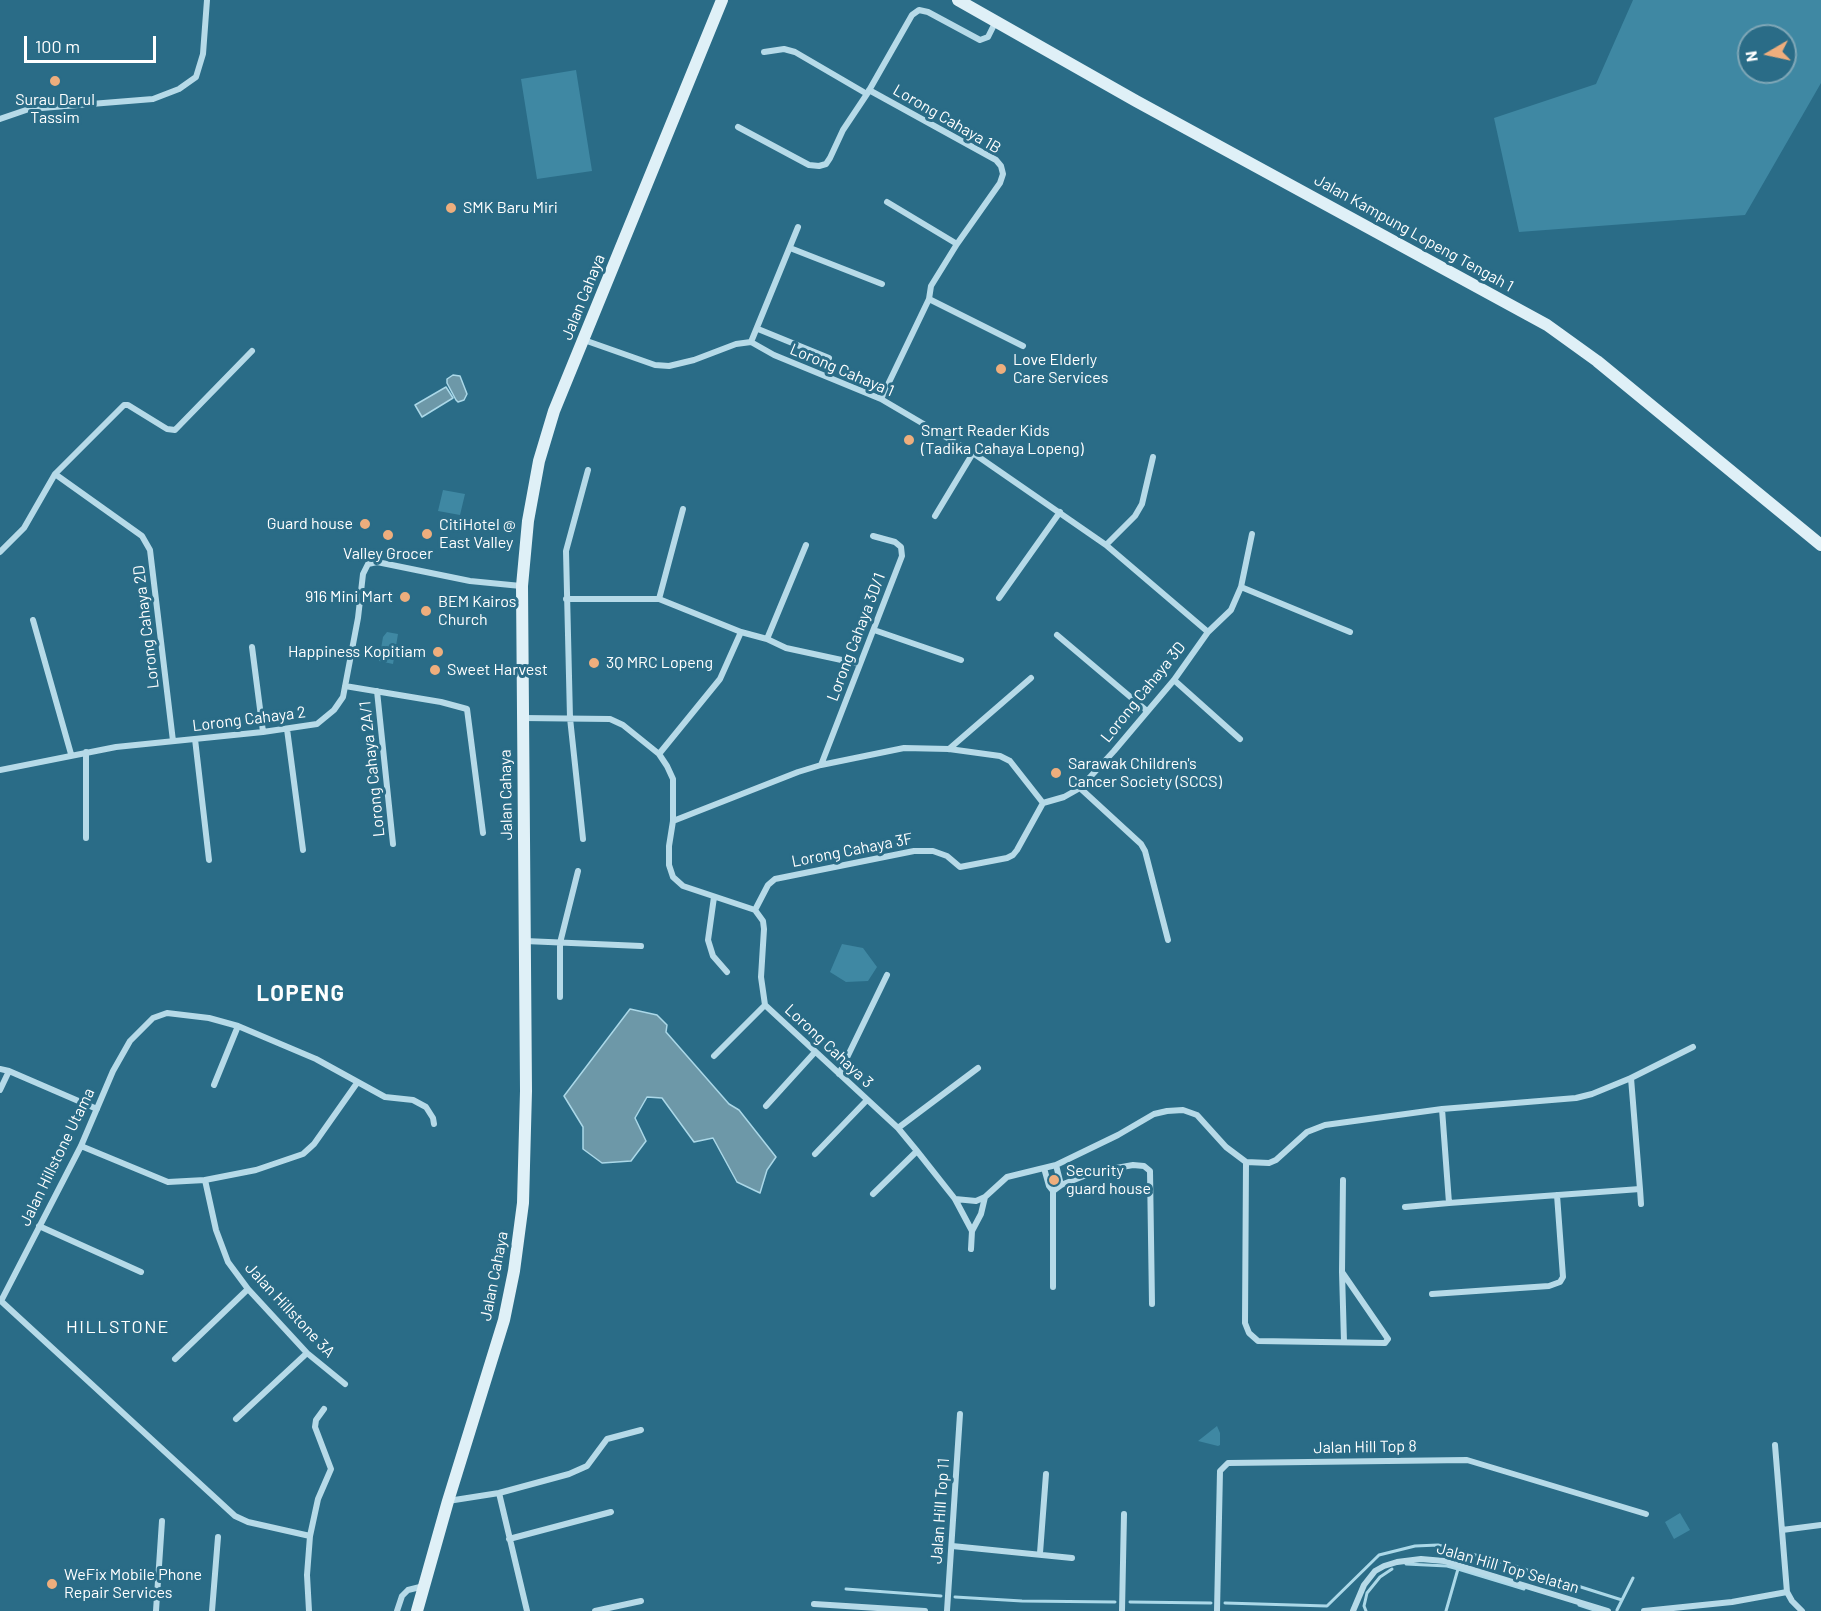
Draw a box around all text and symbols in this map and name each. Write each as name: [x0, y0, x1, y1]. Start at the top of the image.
scale bar: [27, 24, 159, 62]
north arrow: [1737, 24, 1797, 84]
text: 100 m: [35, 35, 80, 57]
text: N: [1740, 50, 1761, 63]
marker: Surau Darul Tassim: [48, 74, 62, 88]
street label: Lorong Cahaya 1B: [890, 80, 1004, 158]
place label: Surau Darul Tassim: [15, 90, 95, 128]
street label: Jalan Kampung Lopeng Tengah 1: [1311, 170, 1517, 296]
place label: SMK Baru Miri: [463, 198, 558, 218]
marker: SMK Baru Miri: [444, 201, 458, 215]
street label: Jalan Cahaya: [557, 251, 609, 343]
street label: Lorong Cahaya 1: [787, 339, 897, 401]
place label: Love Elderly Care Services: [1013, 350, 1108, 388]
marker: Love Elderly Care Services: [994, 362, 1008, 376]
place label: Smart Reader Kids (Tadika Cahaya Lopeng): [921, 421, 1084, 459]
marker: Smart Reader Kids (Tadika Cahaya Lopeng): [902, 433, 916, 447]
place label: Guard house: [267, 514, 353, 534]
place label: CitiHotel @ East Valley: [439, 515, 516, 553]
marker: Guard house: [358, 517, 372, 531]
marker: CitiHotel @ East Valley: [420, 527, 434, 541]
marker: Valley Grocer: [381, 528, 395, 542]
place label: Valley Grocer: [343, 544, 433, 564]
street label: Lorong Cahaya 2D: [129, 564, 163, 690]
street label: Lorong Cahaya 3D/1: [823, 570, 889, 704]
place label: 916 Mini Mart: [305, 587, 393, 607]
marker: 916 Mini Mart: [398, 590, 412, 604]
place label: BEM Kairos Church: [438, 592, 517, 630]
marker: BEM Kairos Church: [419, 604, 433, 618]
street label: Lorong Cahaya 3D: [1097, 638, 1189, 746]
place label: Happiness Kopitiam: [288, 642, 426, 662]
marker: Happiness Kopitiam: [431, 645, 445, 659]
place label: 3Q MRC Lopeng: [606, 653, 713, 673]
marker: 3Q MRC Lopeng: [587, 656, 601, 670]
place label: Sweet Harvest: [447, 660, 548, 680]
marker: Sweet Harvest: [428, 663, 442, 677]
street label: Lorong Cahaya 2A/1: [355, 700, 389, 838]
street label: Lorong Cahaya 2: [191, 703, 307, 735]
street label: Jalan Cahaya: [496, 749, 516, 841]
place label: Sarawak Children's Cancer Society (SCCS): [1068, 754, 1222, 792]
marker: Sarawak Children's Cancer Society (SCCS): [1049, 766, 1063, 780]
street label: Lorong Cahaya 3F: [790, 829, 914, 871]
district label: LOPENG: [256, 981, 346, 1007]
street label: Lorong Cahaya 3: [781, 1000, 877, 1092]
street label: Jalan Hillstone Utama: [15, 1085, 99, 1229]
place label: Security guard house: [1066, 1161, 1151, 1199]
marker: Security guard house: [1047, 1173, 1061, 1187]
street label: Jalan Cahaya: [476, 1230, 512, 1322]
street label: Jalan Hillstone 3A: [241, 1258, 339, 1362]
district label: HILLSTONE: [66, 1316, 170, 1338]
street label: Jalan Hill Top 8: [1313, 1437, 1417, 1457]
street label: Jalan Hill Top 11: [927, 1457, 953, 1565]
street label: Jalan Hill Top Selatan: [1435, 1538, 1581, 1598]
place label: WeFix Mobile Phone Repair Services: [64, 1565, 202, 1603]
marker: WeFix Mobile Phone Repair Services: [45, 1577, 59, 1591]

